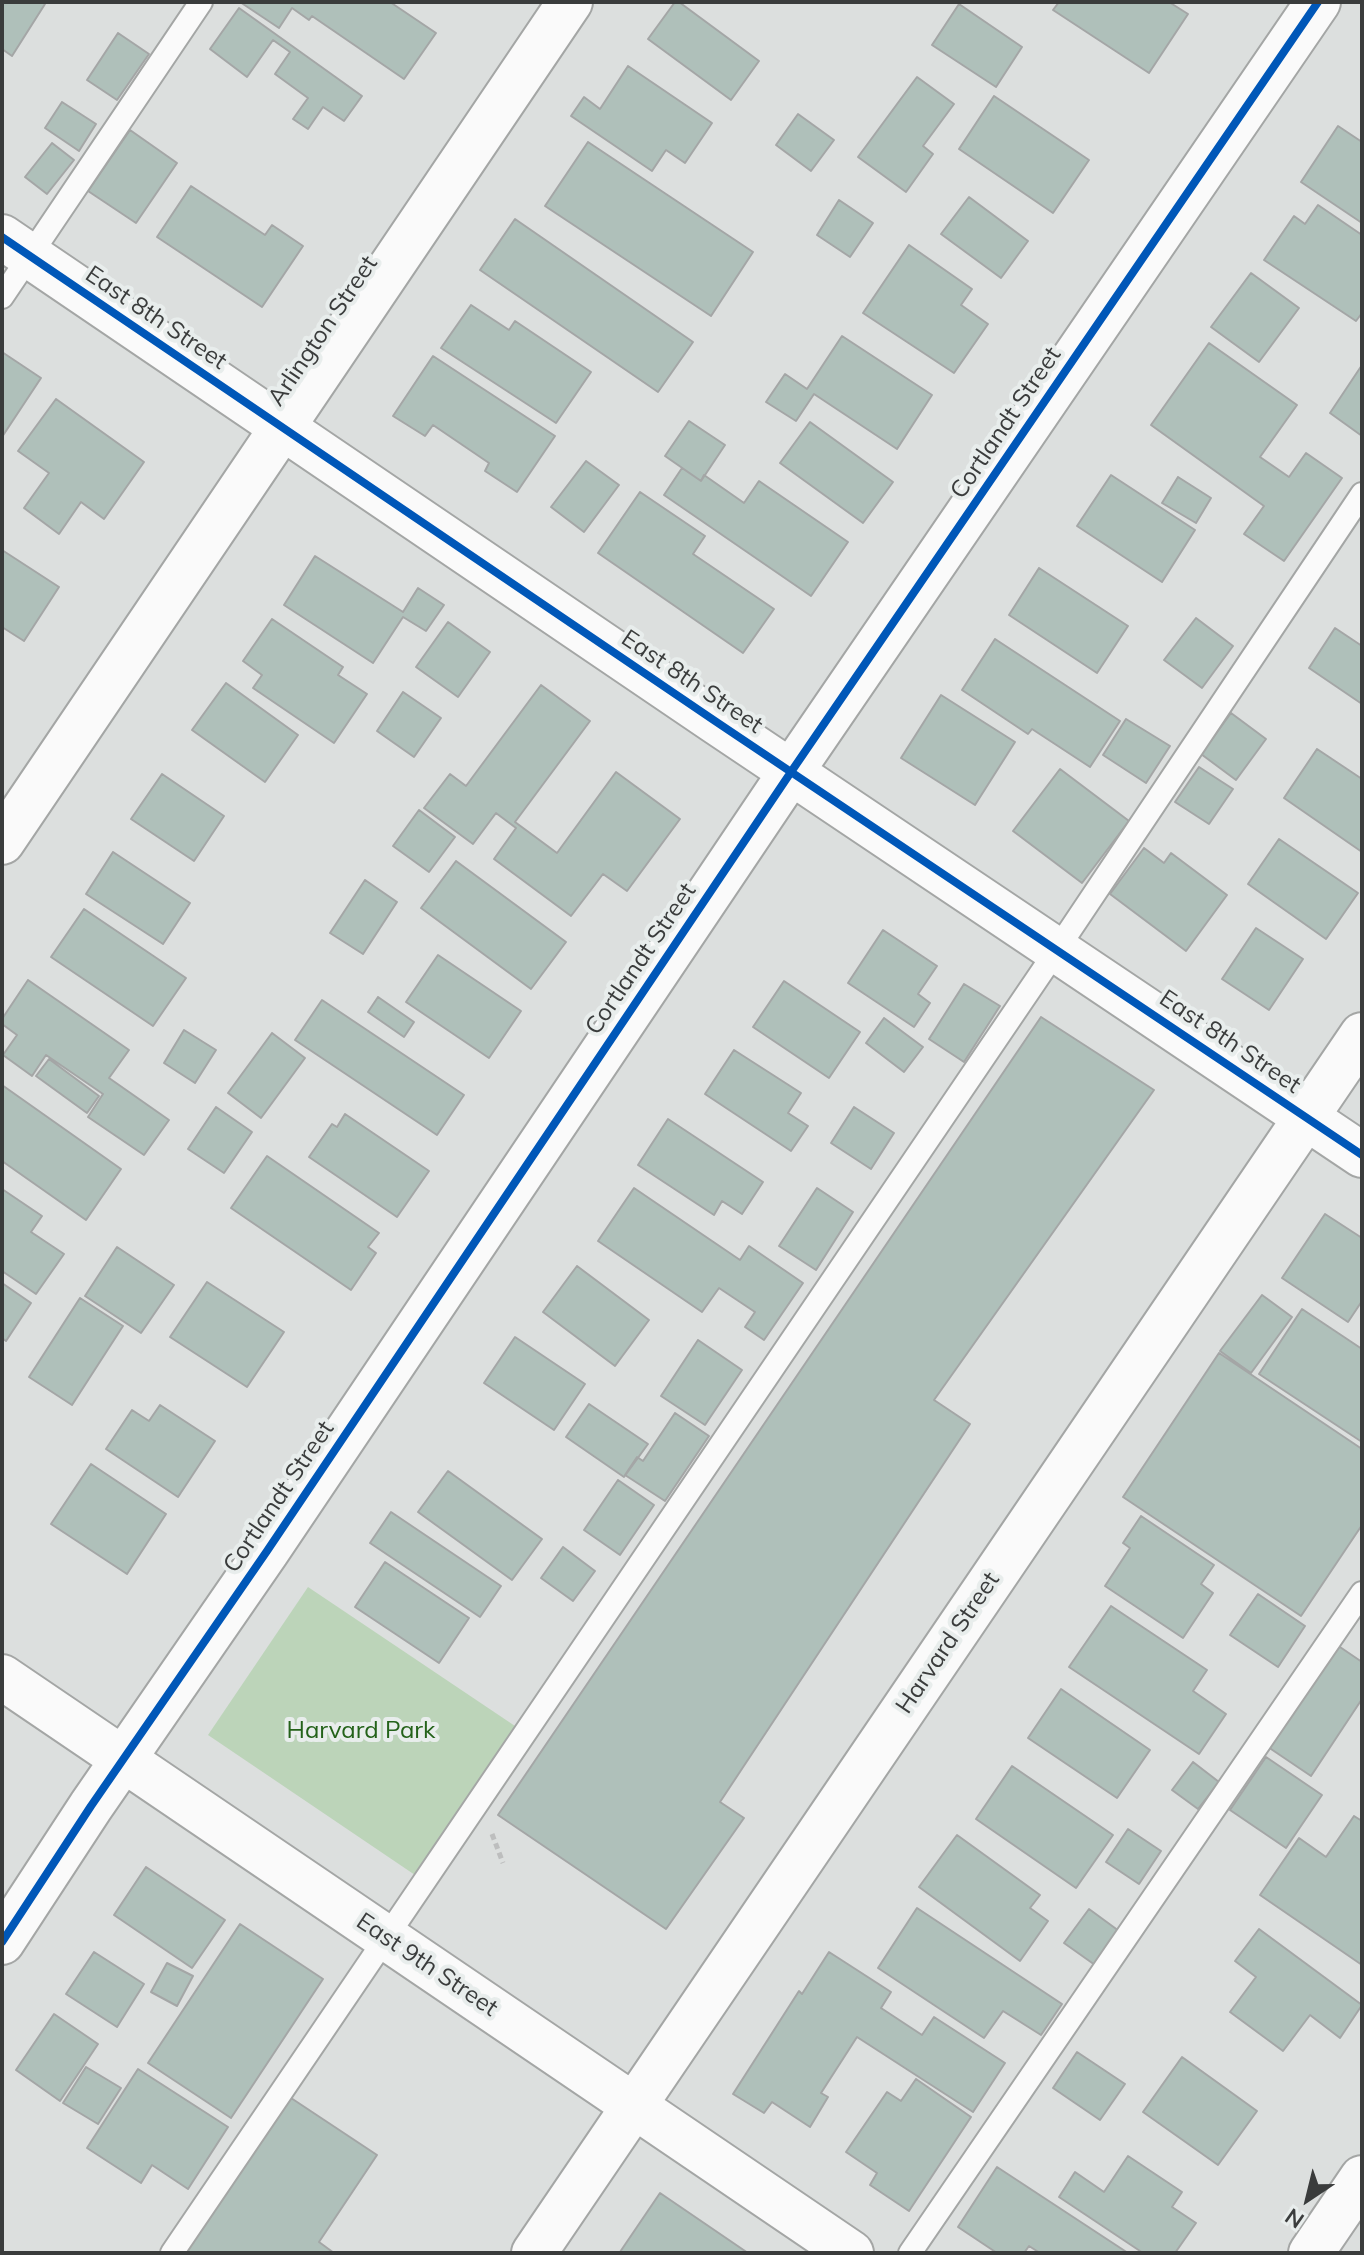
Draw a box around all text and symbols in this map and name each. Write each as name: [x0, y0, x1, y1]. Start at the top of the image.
street label: Arlington Street: [262, 250, 384, 412]
street label: East 8th Street: [80, 260, 232, 376]
street label: Cortlandt Street: [945, 342, 1067, 504]
street label: East 8th Street: [616, 624, 768, 740]
street label: Cortlandt Street: [580, 878, 702, 1040]
street label: East 8th Street: [1154, 984, 1306, 1100]
street label: Cortlandt Street: [218, 1416, 340, 1578]
street label: Harvard Street: [890, 1567, 1006, 1719]
park label: Harvard Park: [287, 1717, 435, 1745]
street label: East 9th Street: [351, 1907, 503, 2023]
north arrow: [1268, 2159, 1348, 2239]
text: N: [1279, 2202, 1309, 2235]

